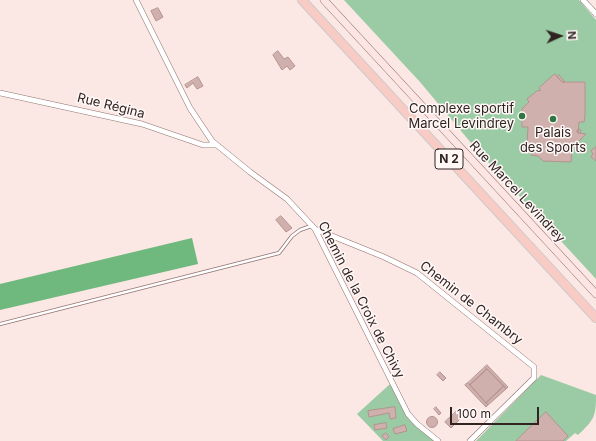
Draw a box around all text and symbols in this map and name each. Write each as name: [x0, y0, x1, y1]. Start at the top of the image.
north arrow: [540, 16, 580, 56]
text: N: [565, 31, 579, 40]
street label: Rue Régina: [76, 90, 146, 122]
place label: Complexe sportif Marcel Levindrey: [408, 101, 514, 132]
marker: Complexe sportif Marcel Levindrey: [517, 111, 527, 121]
marker: Palais des Sports: [548, 114, 558, 124]
place label: Palais des Sports: [520, 125, 586, 156]
street label: Rue Marcel Levindrey: [466, 138, 568, 246]
road number: N 2: [435, 149, 463, 169]
street label: Chemin de la Croix de Chivy: [315, 219, 407, 381]
street label: Chemin de Chambry: [417, 258, 525, 348]
scale bar: [452, 399, 541, 425]
text: 100 m: [457, 406, 491, 421]

